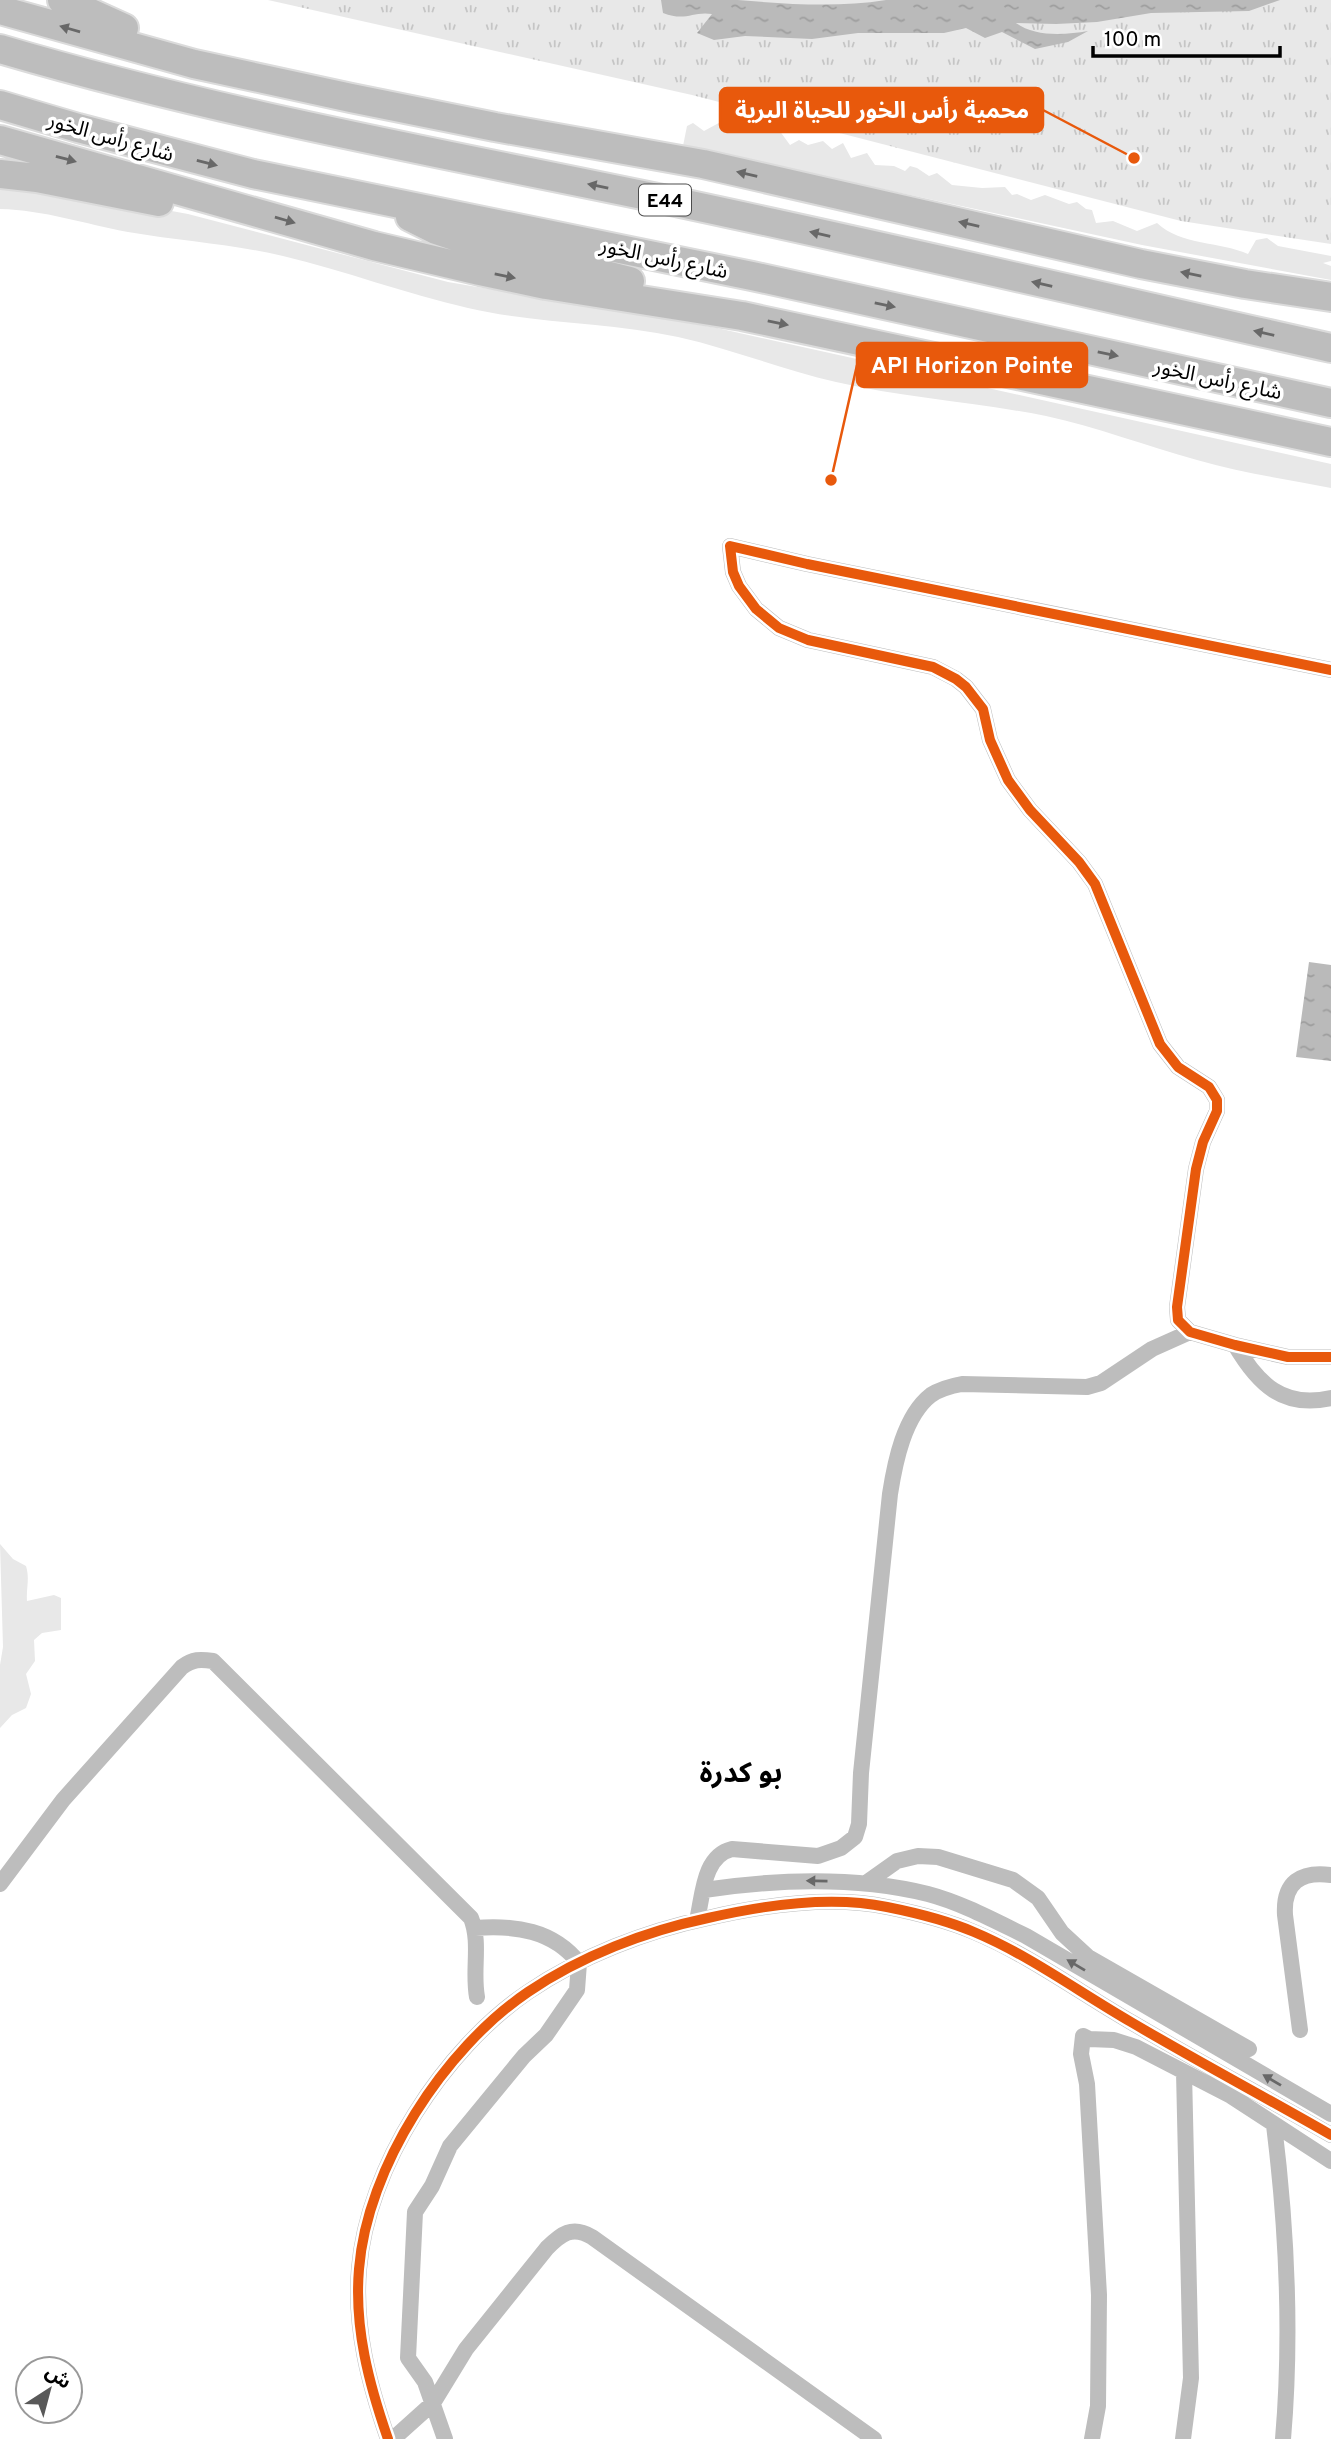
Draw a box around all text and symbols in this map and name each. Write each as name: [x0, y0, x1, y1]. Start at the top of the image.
scale bar: [1093, 14, 1280, 58]
one-way arrow: [59, 23, 81, 34]
text: 100 m: [1104, 27, 1161, 54]
callout: محمية رأس الخور للحياة البرية: [720, 88, 1043, 132]
text: محمية رأس الخور للحياة البرية: [735, 96, 1029, 127]
street label: شارع رأس الخور: [44, 107, 177, 169]
one-way arrow: [55, 154, 77, 165]
one-way arrow: [196, 158, 218, 169]
one-way arrow: [736, 168, 758, 179]
one-way arrow: [587, 180, 609, 191]
road number: E44: [639, 184, 691, 216]
one-way arrow: [275, 215, 296, 225]
one-way arrow: [958, 219, 980, 230]
one-way arrow: [809, 229, 831, 240]
street label: شارع رأس الخور: [596, 232, 730, 286]
one-way arrow: [1180, 268, 1202, 279]
one-way arrow: [494, 271, 516, 282]
one-way arrow: [1031, 278, 1053, 289]
one-way arrow: [874, 300, 896, 311]
one-way arrow: [767, 318, 789, 329]
one-way arrow: [1253, 327, 1275, 338]
callout: API Horizon Pointe: [857, 343, 1087, 387]
one-way arrow: [1097, 349, 1119, 360]
text: API Horizon Pointe: [871, 353, 1073, 382]
street label: شارع رأس الخور: [1150, 353, 1284, 407]
district label: بو كدرة: [700, 1757, 782, 1793]
one-way arrow: [805, 1875, 827, 1887]
one-way arrow: [1066, 1959, 1085, 1971]
one-way arrow: [1263, 2073, 1282, 2086]
north arrow: [14, 2355, 84, 2425]
text: ش: [40, 2361, 75, 2395]

